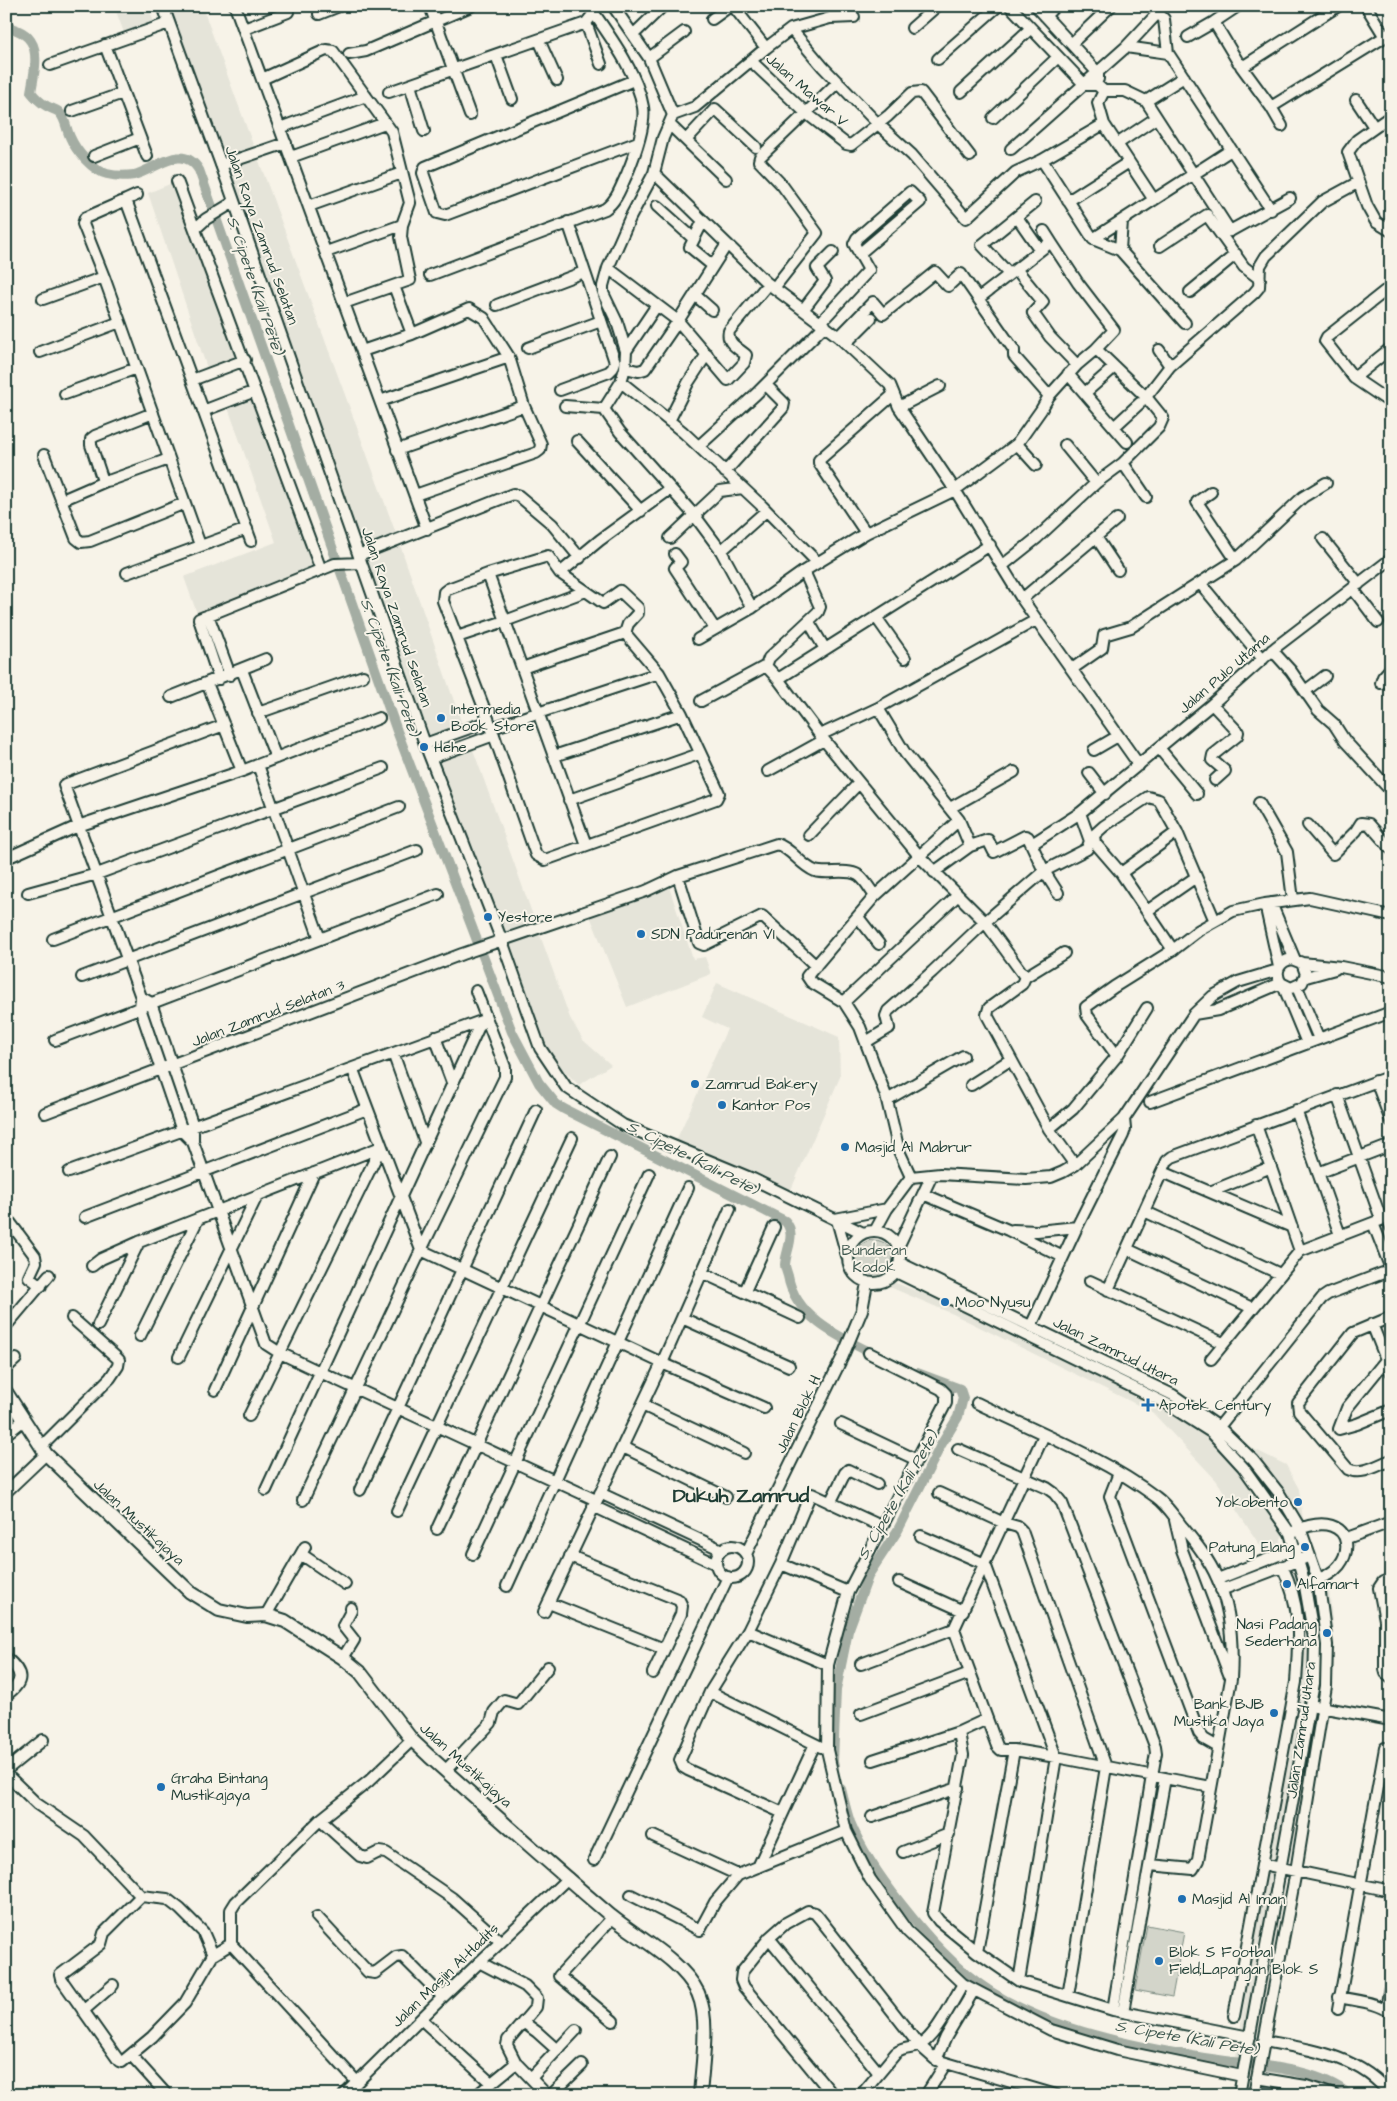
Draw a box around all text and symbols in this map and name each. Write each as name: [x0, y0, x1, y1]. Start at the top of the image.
street label: Jalan Mawar V: [761, 49, 853, 132]
street label: Jalan Raya Zamrud Selatan: [218, 143, 304, 328]
water label: S. Cipete (Kali Pete): [221, 213, 290, 359]
street label: Jalan Raya Zamrud Selatan: [355, 524, 437, 711]
water label: S. Cipete (Kali Pete): [355, 595, 426, 741]
street label: Jalan Pulo Utama: [1174, 628, 1275, 719]
place label: Intermedia Book Store: [451, 699, 534, 737]
marker: Intermedia Book Store: [435, 712, 447, 724]
place label: Hehe: [434, 737, 467, 758]
marker: Hehe: [418, 741, 430, 753]
place label: Yestore: [498, 907, 553, 928]
marker: Yestore: [482, 911, 494, 923]
place label: SDN Padurenan VI: [651, 924, 775, 945]
marker: SDN Padurenan VI: [635, 928, 647, 940]
street label: Jalan Zamrud Selatan 3: [189, 974, 348, 1052]
place label: Zamrud Bakery: [705, 1074, 818, 1096]
marker: Zamrud Bakery: [689, 1078, 701, 1090]
place label: Kantor Pos: [732, 1095, 811, 1116]
marker: Kantor Pos: [716, 1099, 728, 1111]
water label: S. Cipete (Kali Pete): [623, 1115, 764, 1201]
place label: Masjid Al Mabrur: [855, 1137, 972, 1158]
marker: Masjid Al Mabrur: [839, 1141, 851, 1153]
park label: Bunderan Kodok: [842, 1240, 907, 1278]
place label: Moo Nyusu: [955, 1292, 1031, 1314]
marker: Moo Nyusu: [939, 1296, 951, 1308]
street label: Jalan Zamrud Utara: [1049, 1312, 1183, 1391]
street label: Jalan Blok H: [770, 1371, 826, 1457]
place label: Apotek Century: [1159, 1395, 1271, 1417]
marker: Apotek Century: [1141, 1398, 1155, 1412]
water label: S. Cipete (Kali Pete): [852, 1426, 944, 1564]
street label: Jalan Mustikajaya: [88, 1474, 189, 1571]
district label: Dukuh Zamrud: [673, 1482, 810, 1510]
place label: Yokobento: [1215, 1492, 1289, 1513]
marker: Yokobento: [1292, 1496, 1304, 1508]
place label: Patung Elang: [1209, 1537, 1295, 1559]
marker: Patung Elang: [1299, 1541, 1311, 1553]
place label: Alfamart: [1297, 1574, 1359, 1595]
marker: Alfamart: [1281, 1578, 1293, 1590]
place label: Nasi Padang Sederhana: [1236, 1614, 1317, 1652]
marker: Nasi Padang Sederhana: [1321, 1627, 1333, 1639]
street label: Jalan Zamrud Utara: [1282, 1660, 1322, 1800]
place label: Bank BJB Mustika Jaya: [1174, 1694, 1264, 1733]
marker: Bank BJB Mustika Jaya: [1268, 1707, 1280, 1719]
street label: Jalan Mustikajaya: [414, 1718, 517, 1814]
place label: Graha Bintang Mustikajaya: [171, 1768, 268, 1807]
marker: Graha Bintang Mustikajaya: [155, 1781, 167, 1793]
place label: Masjid Al Iman: [1192, 1889, 1286, 1910]
marker: Masjid Al Iman: [1176, 1893, 1188, 1905]
street label: Jalan Masjin Al-Hadits: [387, 1918, 504, 2032]
place label: Blok S Footbal Field;Lapangan Blok S: [1169, 1942, 1319, 1981]
marker: Blok S Footbal Field;Lapangan Blok S: [1153, 1955, 1165, 1967]
water label: S. Cipete (Kali Pete): [1113, 2015, 1262, 2062]

